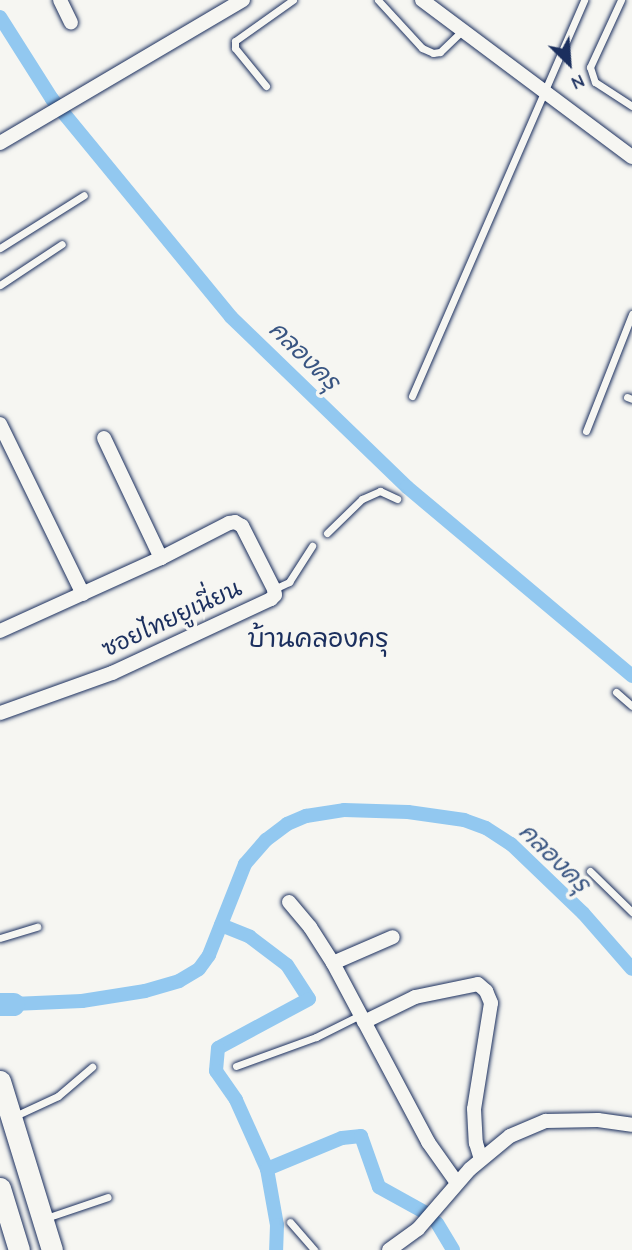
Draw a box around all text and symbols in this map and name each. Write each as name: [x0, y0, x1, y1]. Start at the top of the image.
north arrow: [534, 28, 604, 98]
text: N: [568, 69, 588, 95]
water label: คลองครุ: [263, 315, 345, 397]
street label: ซอยไทยยูเนี่ยน: [98, 575, 246, 663]
district label: บ้านคลองครุ: [247, 624, 389, 656]
water label: คลองครุ: [513, 817, 595, 899]

